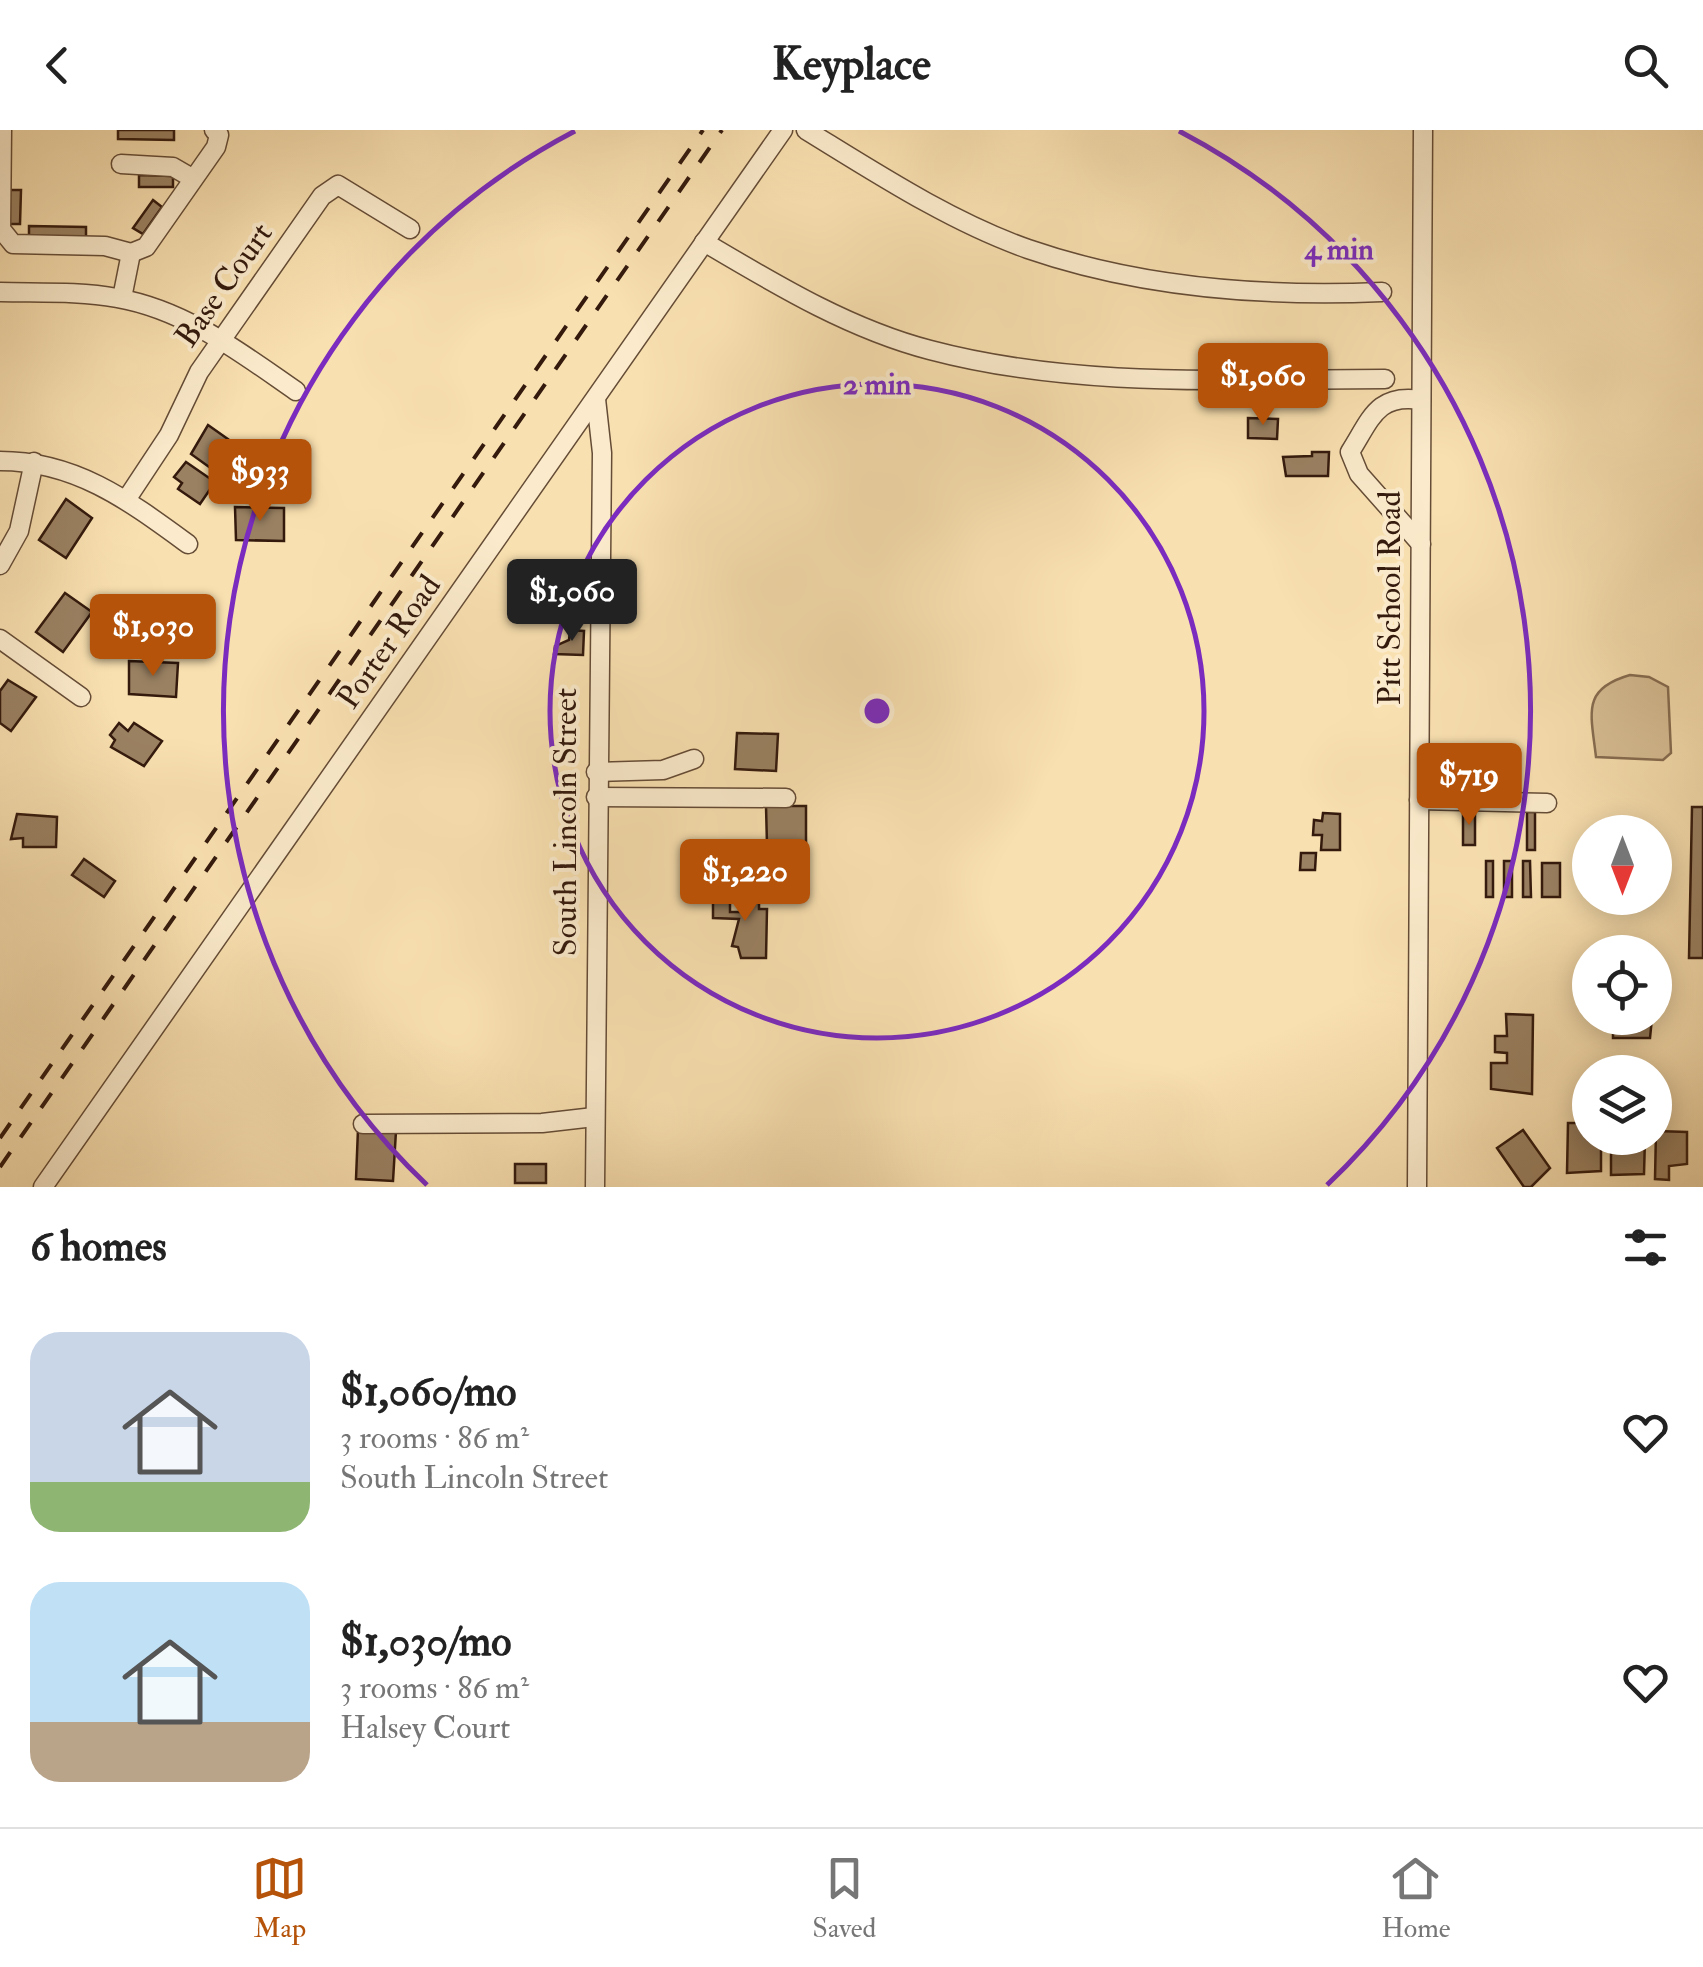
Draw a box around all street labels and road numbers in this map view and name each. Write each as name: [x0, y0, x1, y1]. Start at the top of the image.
street label: Base Court: [167, 215, 281, 355]
street label: Pitt School Road: [1370, 491, 1410, 705]
street label: Porter Road: [328, 567, 450, 717]
street label: South Lincoln Street: [546, 688, 586, 956]

